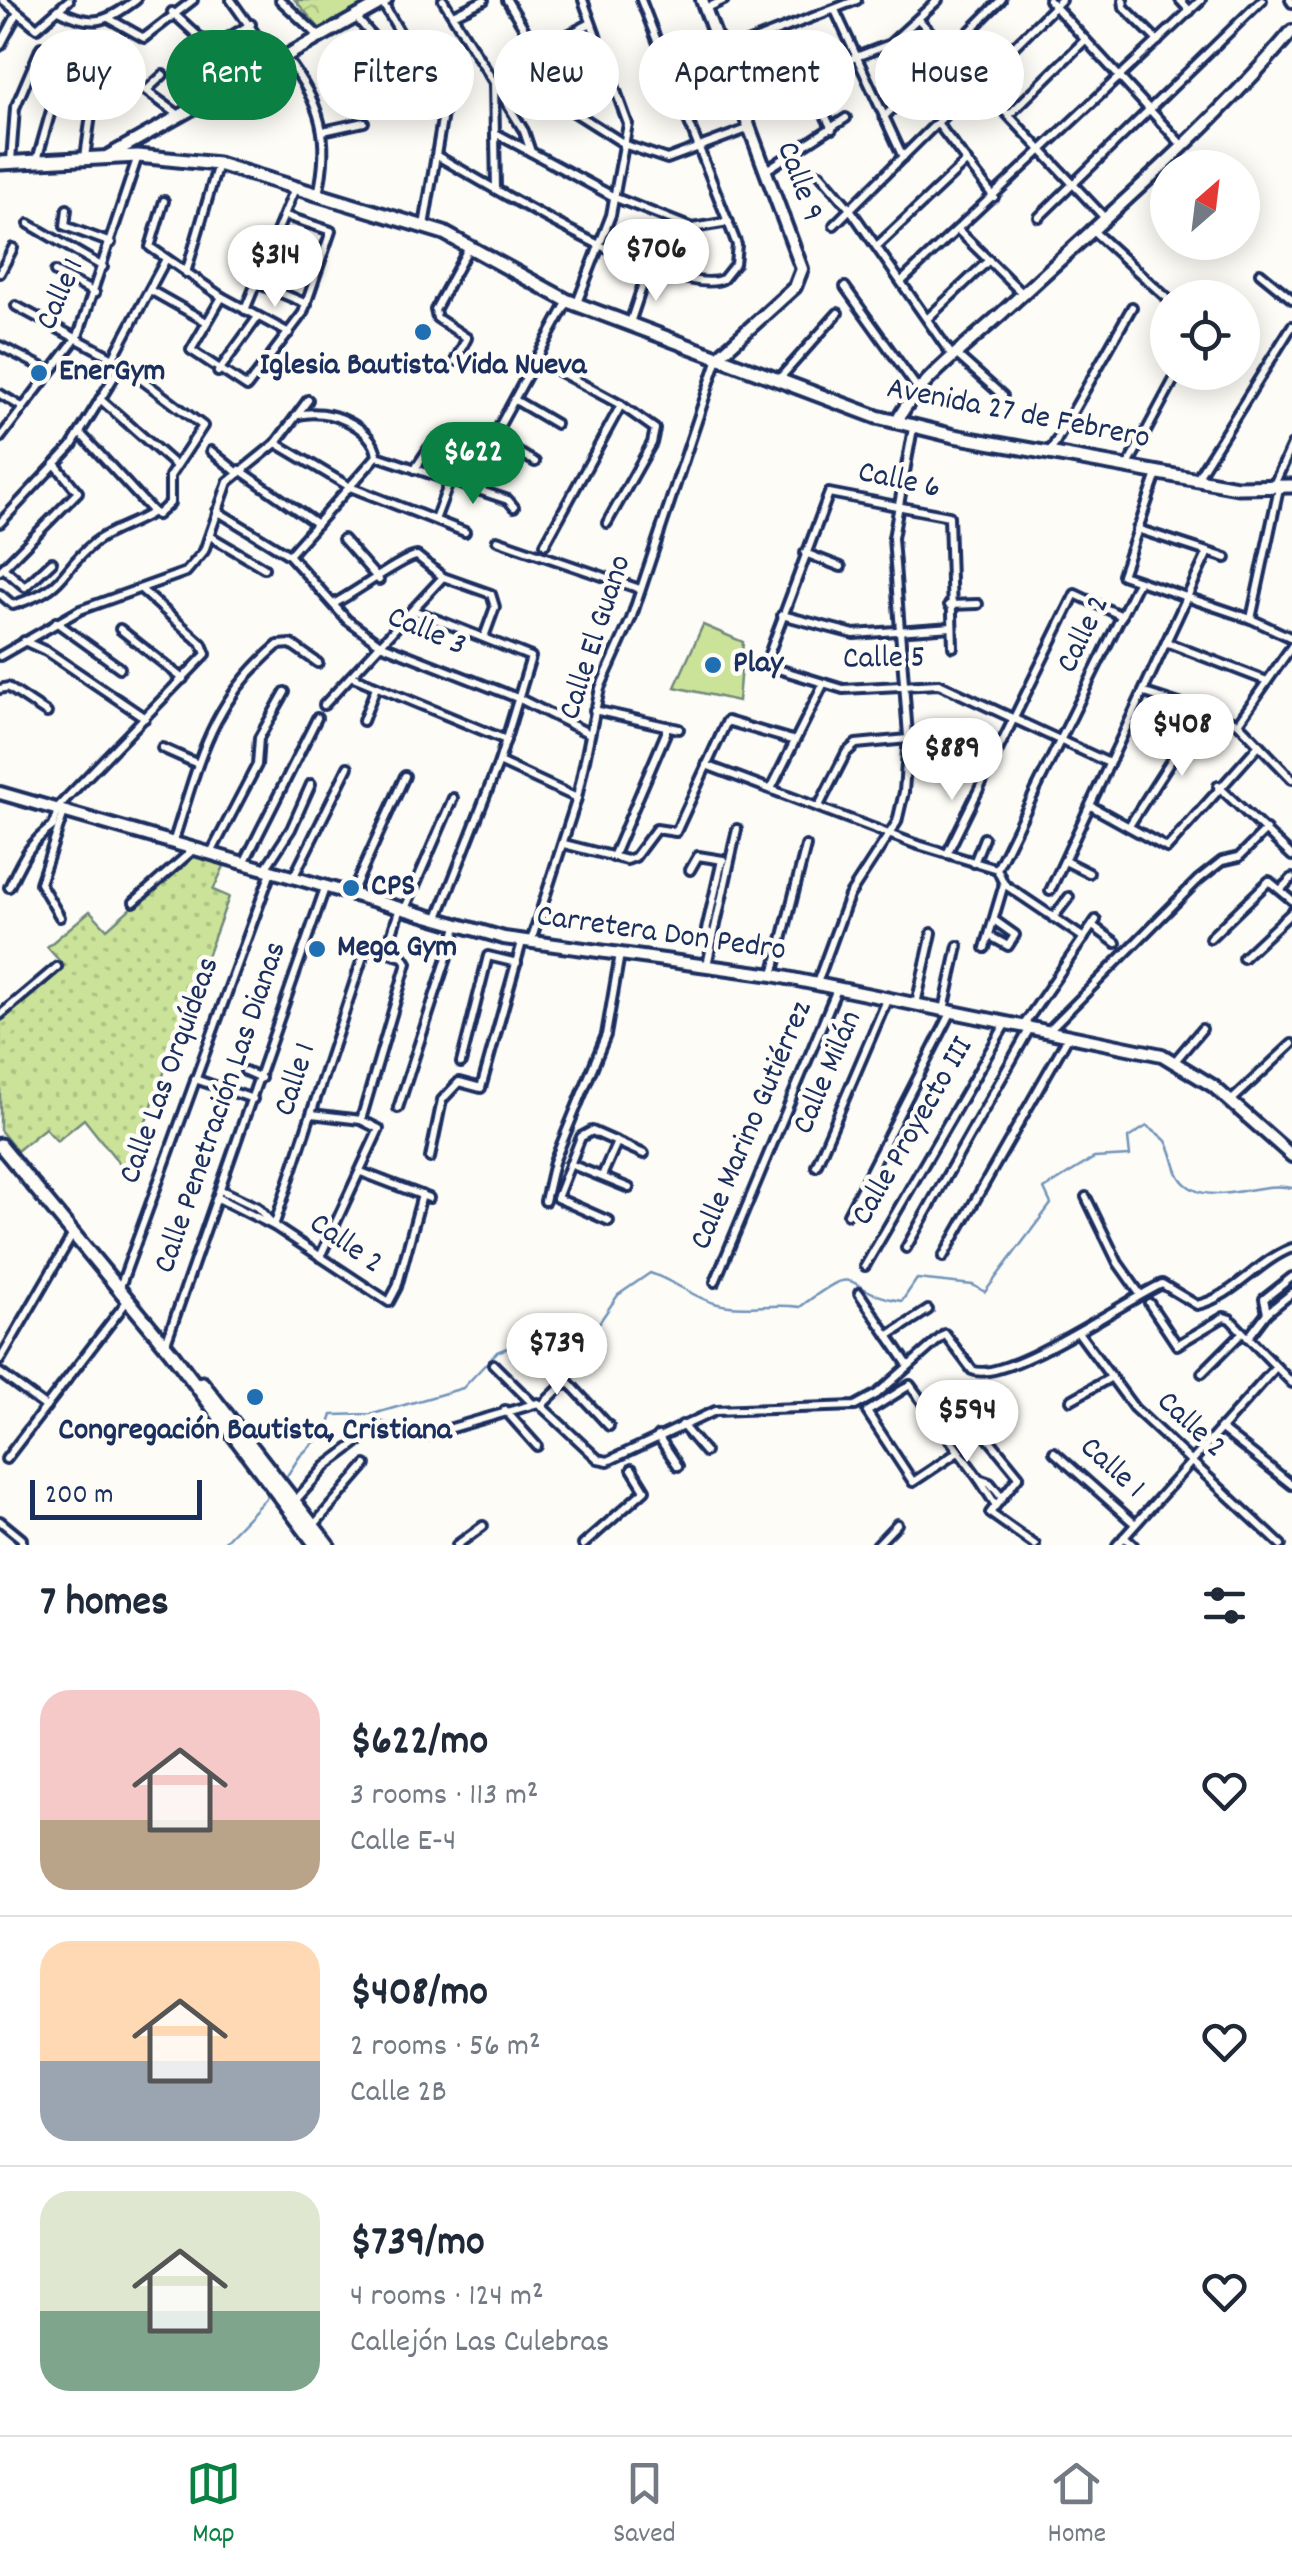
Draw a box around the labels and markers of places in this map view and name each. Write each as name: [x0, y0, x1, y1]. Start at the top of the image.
pin: $706: [597, 219, 715, 304]
pin: $314: [216, 225, 334, 310]
marker: Iglesia Bautista Vida Nueva: [412, 321, 434, 343]
place label: Iglesia Bautista Vida Nueva: [259, 344, 588, 390]
place label: EnerGym: [59, 350, 165, 396]
marker: EnerGym: [28, 362, 50, 384]
pin: $622: [414, 422, 532, 507]
place label: Play: [733, 642, 784, 688]
marker: Play: [702, 654, 724, 676]
pin: $408: [1123, 694, 1241, 779]
pin: $889: [893, 718, 1011, 803]
place label: CPS: [371, 865, 415, 911]
marker: CPS: [340, 877, 362, 899]
place label: Mega Gym: [337, 926, 457, 972]
marker: Mega Gym: [306, 938, 328, 960]
pin: $739: [498, 1313, 616, 1398]
pin: $594: [908, 1380, 1026, 1465]
marker: Congregación Bautista, Cristiana: [244, 1386, 266, 1408]
place label: Congregación Bautista, Cristiana: [58, 1409, 453, 1455]

